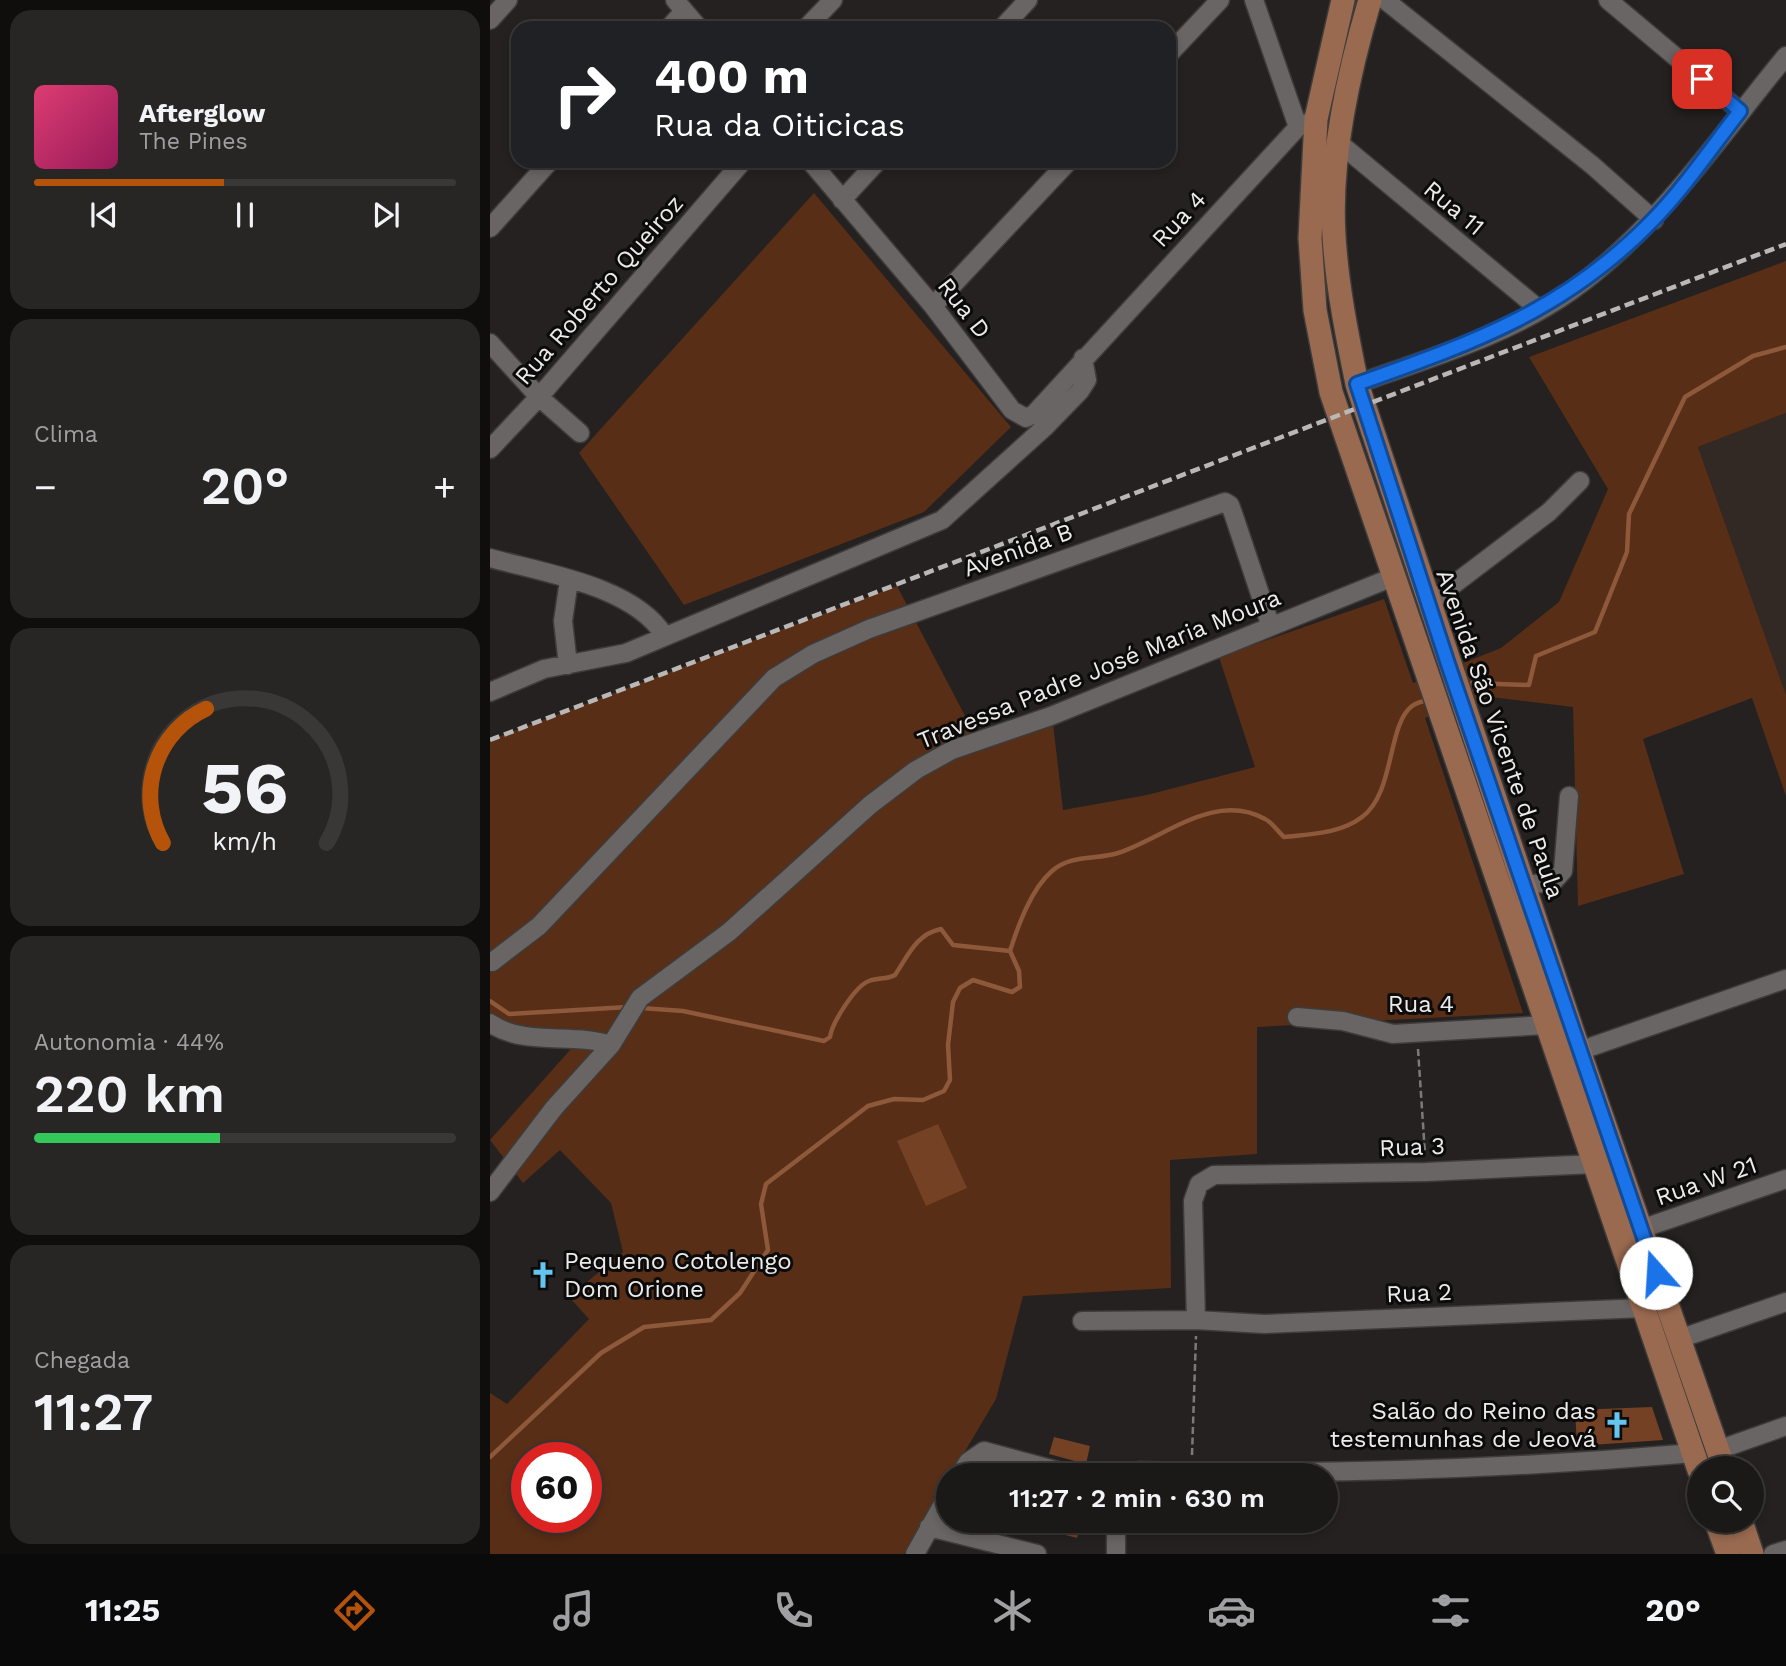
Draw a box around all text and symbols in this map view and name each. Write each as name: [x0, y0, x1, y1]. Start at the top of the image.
text: 400 m: [654, 47, 809, 105]
icon: right: [539, 49, 630, 140]
pin: [1672, 49, 1732, 109]
icon: arrive: [1683, 60, 1721, 98]
text: Afterglow: [139, 98, 265, 128]
text: Rua da Oiticicas: [654, 106, 905, 144]
text: The Pines: [139, 128, 248, 155]
street label: Rua 11: [1418, 175, 1490, 241]
street label: Rua 4: [1146, 185, 1212, 253]
street label: Rua Roberto Queiroz: [509, 190, 689, 390]
icon: previous: [85, 196, 123, 234]
icon: pause: [226, 196, 264, 234]
icon: next: [367, 196, 405, 234]
street label: Rua D: [932, 272, 996, 344]
text: Clima: [34, 421, 98, 448]
text: 20°: [201, 456, 289, 517]
text: −: [34, 465, 57, 509]
text: +: [433, 465, 456, 509]
street label: Avenida B: [959, 517, 1077, 583]
street label: Avenida São Vicente de Paula: [1430, 566, 1570, 902]
street label: Travessa Padre José Maria Moura: [914, 583, 1284, 755]
text: 56: [201, 745, 289, 831]
text: km/h: [213, 827, 277, 856]
street label: Rua 4: [1388, 990, 1454, 1018]
text: Autonomia · 44%: [34, 1029, 224, 1056]
text: 220 km: [34, 1064, 225, 1125]
street label: Rua 3: [1379, 1132, 1445, 1162]
street label: Rua W 21: [1652, 1151, 1760, 1211]
position arrow: [1619, 1236, 1693, 1310]
place label: Pequeno Cotolengo Dom Orione: [564, 1247, 792, 1303]
church icon: Pequeno Cotolengo Dom Orione: [528, 1260, 558, 1290]
street label: Rua 2: [1386, 1278, 1452, 1308]
text: Chegada: [34, 1347, 130, 1374]
text: 11:27: [34, 1382, 153, 1443]
place label: Salão do Reino das testemunhas de Jeová: [1330, 1397, 1596, 1453]
church icon: Salão do Reino das testemunhas de Jeová: [1602, 1410, 1632, 1440]
speed limit sign: 60: [511, 1442, 602, 1533]
map controls: [1687, 1456, 1764, 1533]
button: search: [1687, 1456, 1764, 1533]
text: 11:27 · 2 min · 630 m: [1009, 1483, 1265, 1513]
icon: directions: [330, 1586, 379, 1635]
icon: music: [549, 1586, 598, 1635]
icon: phone: [769, 1586, 818, 1635]
icon: climate: [988, 1586, 1037, 1635]
icon: car: [1207, 1586, 1256, 1635]
icon: filters: [1426, 1586, 1475, 1635]
text: 11:25: [85, 1591, 160, 1629]
text: 20°: [1645, 1591, 1701, 1629]

